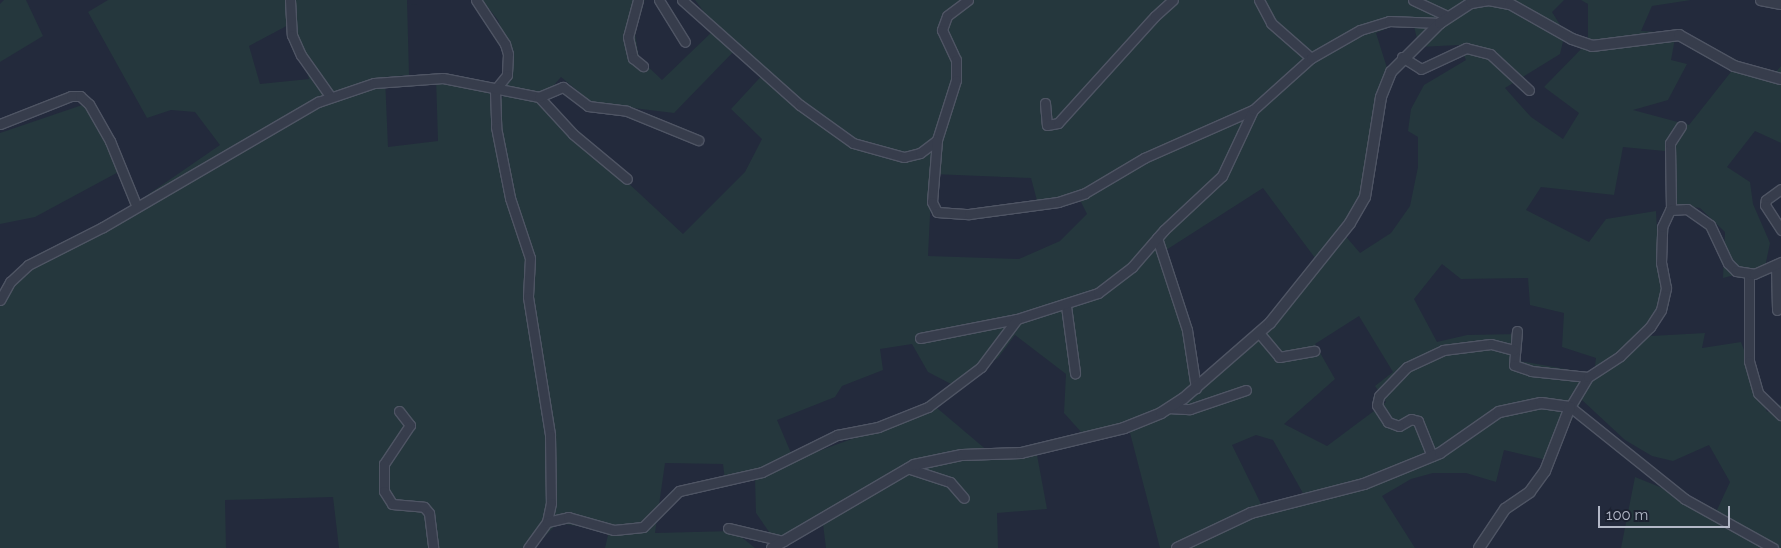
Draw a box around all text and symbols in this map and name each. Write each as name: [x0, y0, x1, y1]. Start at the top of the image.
scale bar: [1601, 496, 1734, 528]
text: 100 m: [1606, 506, 1648, 524]

